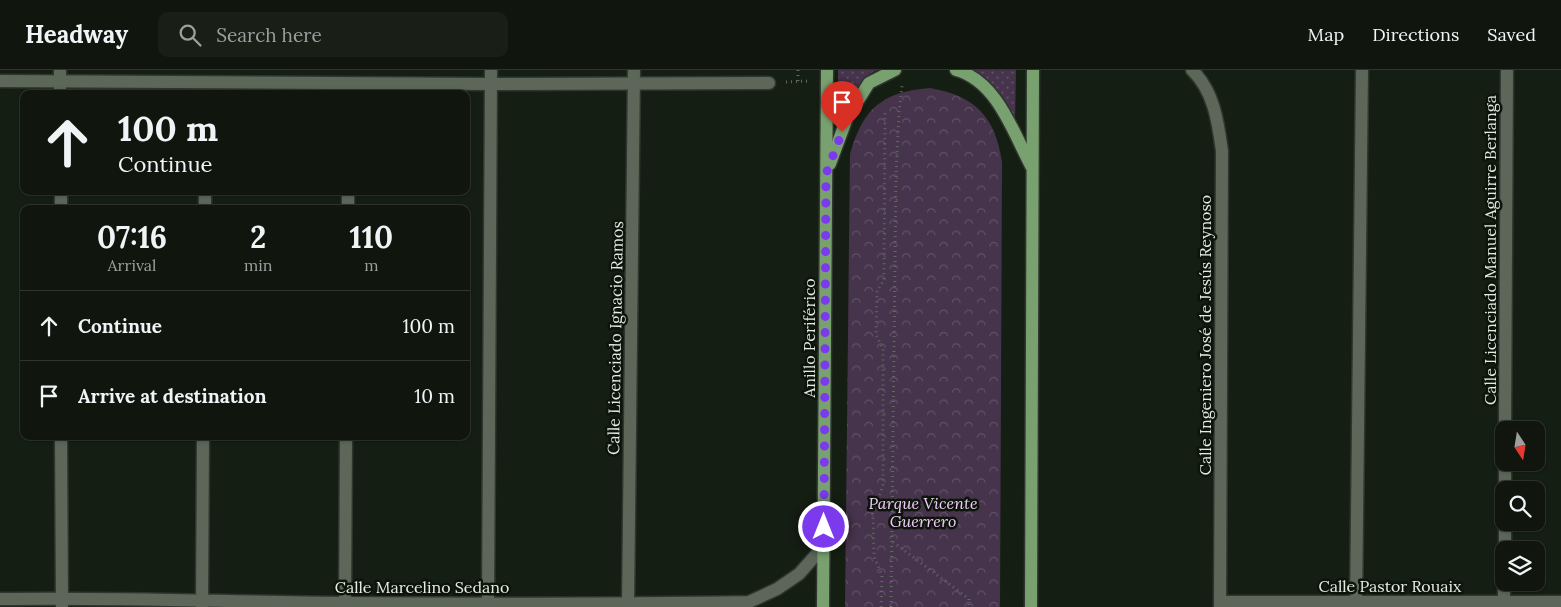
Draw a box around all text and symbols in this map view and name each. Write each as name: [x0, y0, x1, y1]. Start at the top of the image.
search box: [158, 12, 508, 57]
text: Headway: [25, 19, 128, 50]
icon: search: [176, 21, 204, 49]
text: Search here: [216, 23, 322, 47]
text: Map: [1308, 23, 1344, 46]
text: Directions: [1372, 23, 1459, 46]
text: Saved: [1487, 23, 1536, 46]
pin: [821, 81, 863, 132]
icon: arrive: [828, 88, 856, 116]
street label: Calle Licenciado Manuel Aguirre Berlanga: [1480, 95, 1500, 405]
text: 100 m: [118, 106, 218, 151]
icon: ahead: [35, 110, 100, 175]
text: Continue: [118, 150, 213, 178]
street label: Calle Ingeniero José de Jesús Reynoso: [1195, 195, 1215, 475]
text: 07:16: [97, 218, 167, 256]
text: 2: [250, 218, 266, 256]
text: 110: [350, 218, 393, 256]
street label: Calle Licenciado Ignacio Ramos: [603, 221, 627, 455]
text: Arrival: [108, 255, 156, 275]
text: min: [244, 255, 273, 275]
text: m: [364, 255, 378, 275]
street label: Anillo Periférico: [799, 278, 819, 399]
icon: ahead: [35, 312, 63, 340]
text: Continue: [78, 314, 162, 338]
text: 100 m: [403, 314, 455, 338]
icon: arrive: [35, 382, 63, 410]
text: Arrive at destination: [78, 384, 267, 408]
text: 10 m: [414, 384, 455, 408]
north arrow: [1495, 421, 1545, 471]
map controls: [1495, 421, 1545, 591]
button: search: [1495, 481, 1545, 531]
park label: Parque Vicente Guerrero: [868, 493, 978, 531]
position arrow: [797, 500, 849, 552]
button: layers: [1495, 541, 1545, 591]
street label: Calle Pastor Rouaix: [1318, 576, 1462, 596]
street label: Calle Marcelino Sedano: [335, 577, 509, 597]

